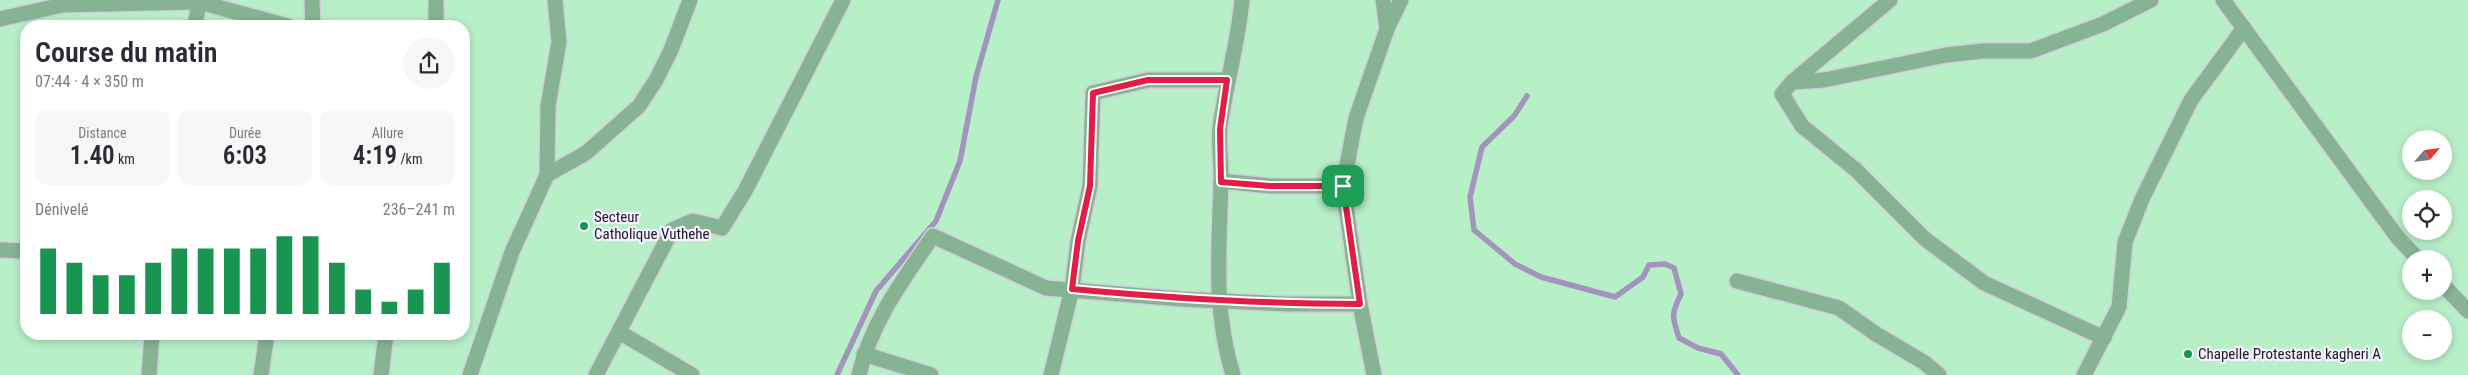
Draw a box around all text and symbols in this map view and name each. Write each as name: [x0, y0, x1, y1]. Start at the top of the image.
text: Course du matin: [35, 36, 218, 69]
button: share: [403, 37, 455, 89]
text: 07:44 · 4 × 350 m: [35, 72, 144, 91]
text: Distance: [78, 125, 126, 141]
text: Durée: [229, 125, 261, 141]
text: Allure: [372, 125, 404, 141]
north arrow: [2402, 130, 2452, 180]
map controls: [2402, 130, 2452, 360]
text: 1.40: [70, 141, 115, 170]
text: 6:03: [223, 141, 267, 170]
text: 4:19: [353, 141, 397, 170]
text: km: [115, 151, 135, 167]
text: /km: [397, 151, 422, 167]
pin: [1322, 165, 1364, 207]
icon: arrive: [1329, 172, 1357, 200]
button: locate: [2402, 190, 2452, 240]
text: Dénivelé: [35, 200, 88, 219]
text: 236–241 m: [383, 200, 455, 219]
place label: Secteur Catholique Vuthehe: [594, 208, 709, 243]
marker: Secteur Catholique Vuthehe: [578, 220, 590, 232]
button: +: [2402, 250, 2452, 300]
button: −: [2402, 310, 2452, 360]
place label: Chapelle Protestante kagheri A: [2198, 345, 2381, 363]
marker: Chapelle Protestante kagheri A: [2182, 348, 2194, 360]

